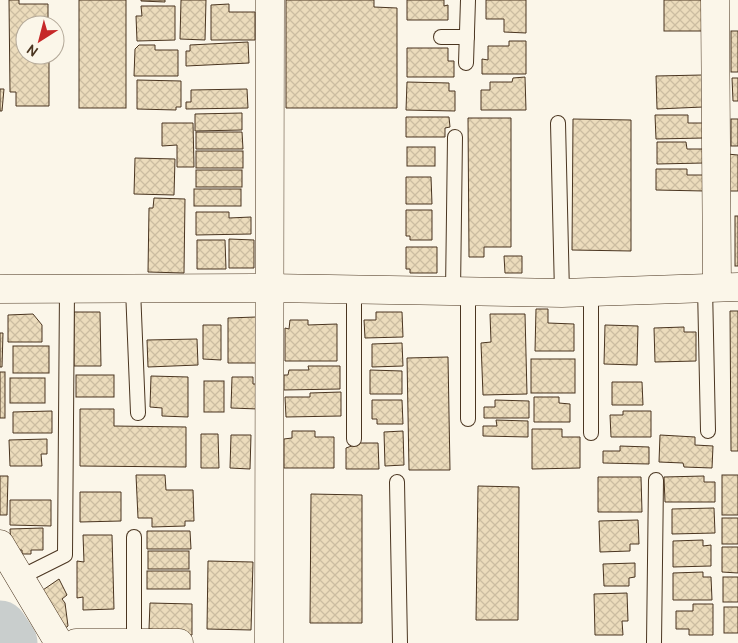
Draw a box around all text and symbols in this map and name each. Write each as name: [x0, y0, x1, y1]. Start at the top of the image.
north arrow: [15, 15, 65, 65]
text: N: [23, 40, 42, 61]

